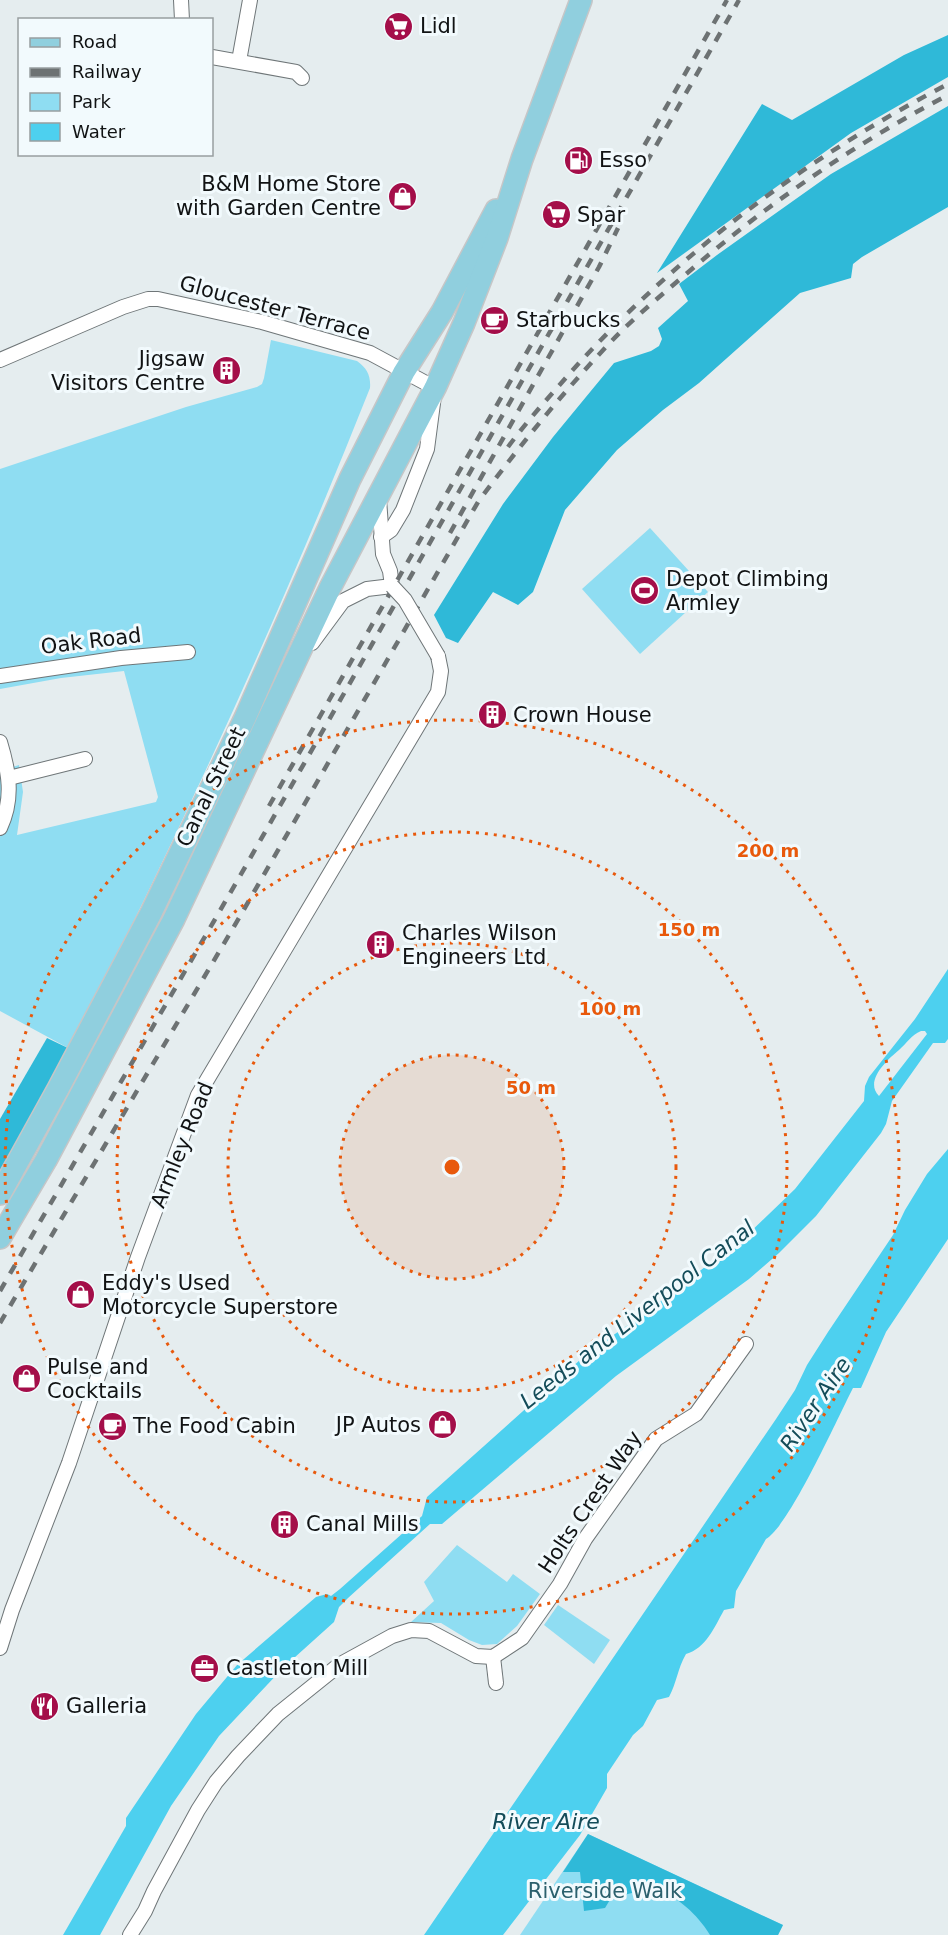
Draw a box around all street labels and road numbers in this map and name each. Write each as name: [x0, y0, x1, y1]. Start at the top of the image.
street label: Gloucester Terrace: [177, 271, 373, 345]
street label: Oak Road: [39, 623, 143, 659]
street label: Canal Street: [172, 723, 250, 851]
street label: Armley Road: [146, 1079, 218, 1211]
street label: Holts Crest Way: [533, 1426, 647, 1578]

